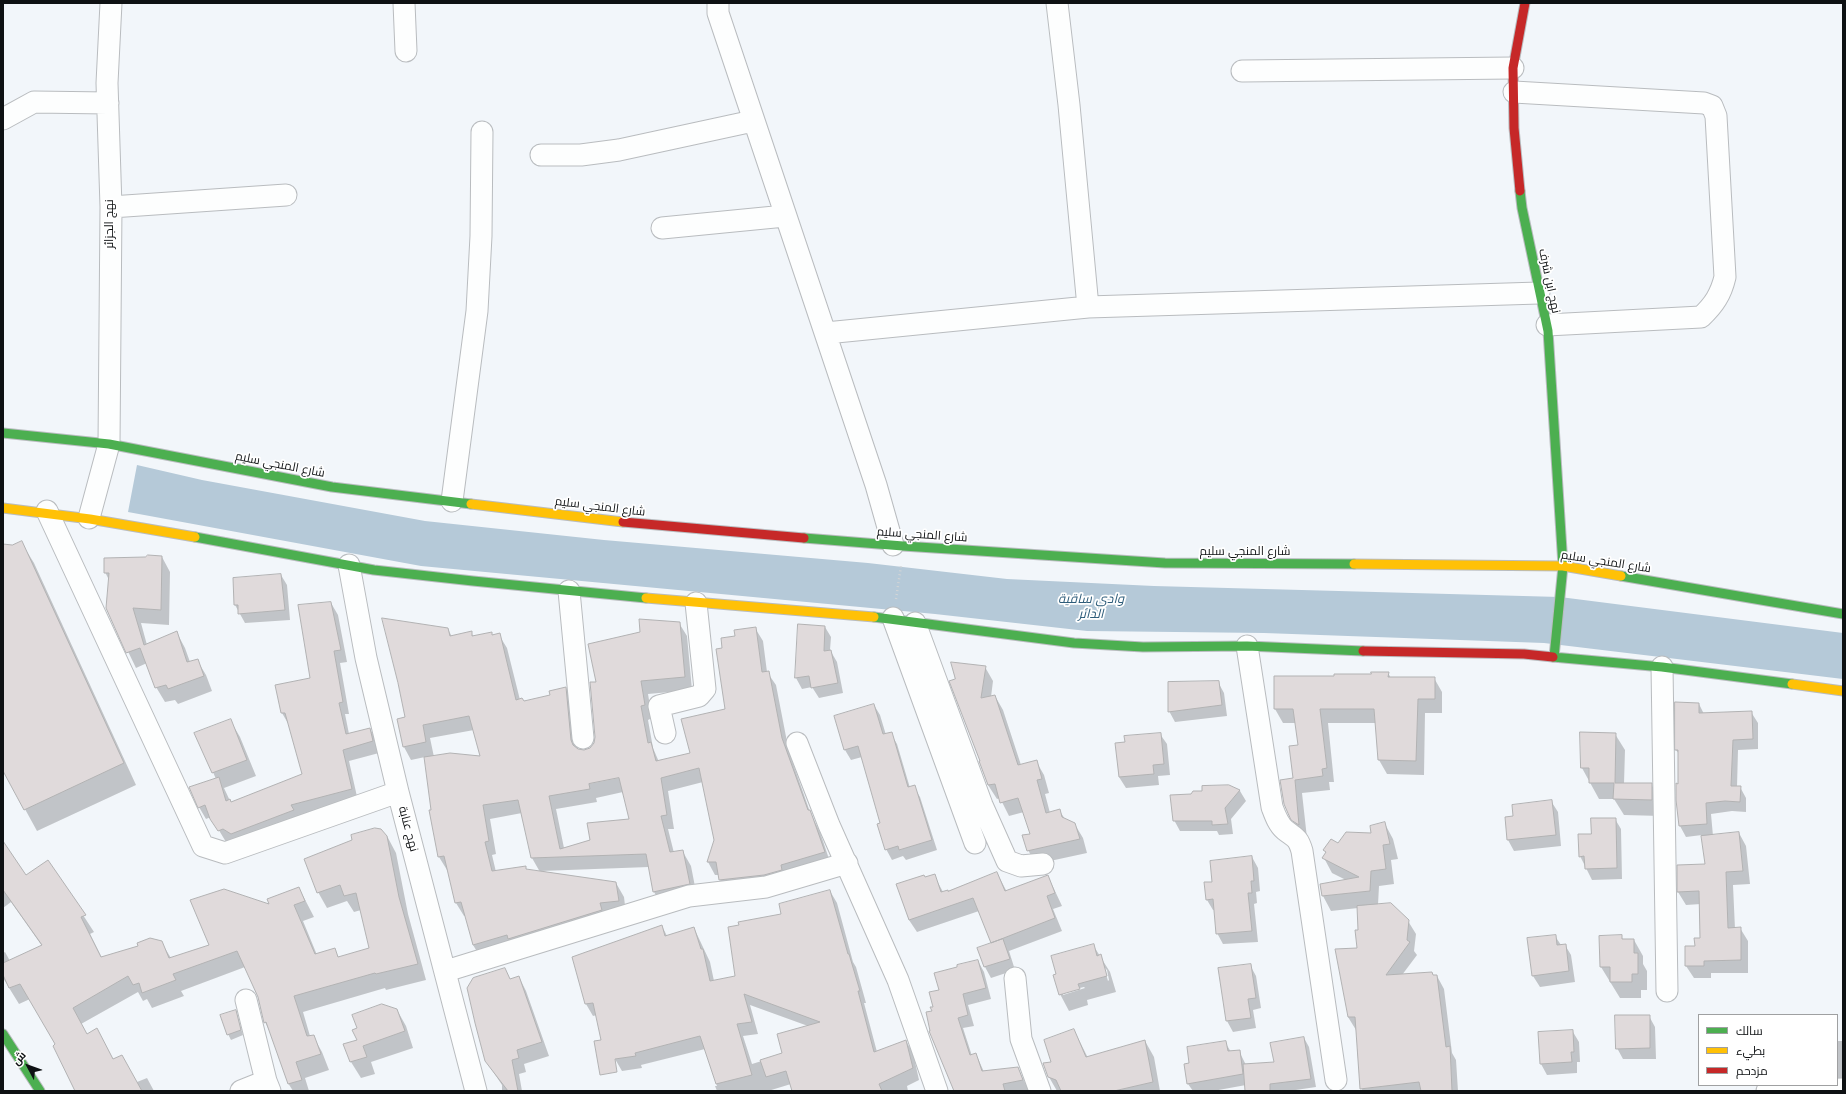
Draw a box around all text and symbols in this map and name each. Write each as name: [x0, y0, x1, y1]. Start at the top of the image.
street label: نهج الجزائر: [103, 199, 117, 249]
street label: نهج ابن شرف: [1535, 247, 1563, 315]
street label: شارع المنجي سليم: [234, 449, 326, 481]
street label: شارع المنجي سليم: [554, 494, 646, 520]
street label: شارع المنجي سليم: [876, 525, 968, 545]
street label: شارع المنجي سليم: [1200, 545, 1290, 559]
street label: شارع المنجي سليم: [1560, 548, 1652, 576]
water label: وادي ساقية الدائر: [1058, 591, 1124, 622]
street label: نهج عنابة: [395, 805, 421, 853]
legend: [1698, 1014, 1838, 1086]
text: سالك: [1736, 1024, 1763, 1038]
text: بطيء: [1736, 1044, 1765, 1058]
north arrow: [8, 1046, 48, 1086]
text: ش: [10, 1049, 28, 1067]
text: مزدحم: [1736, 1064, 1768, 1078]

